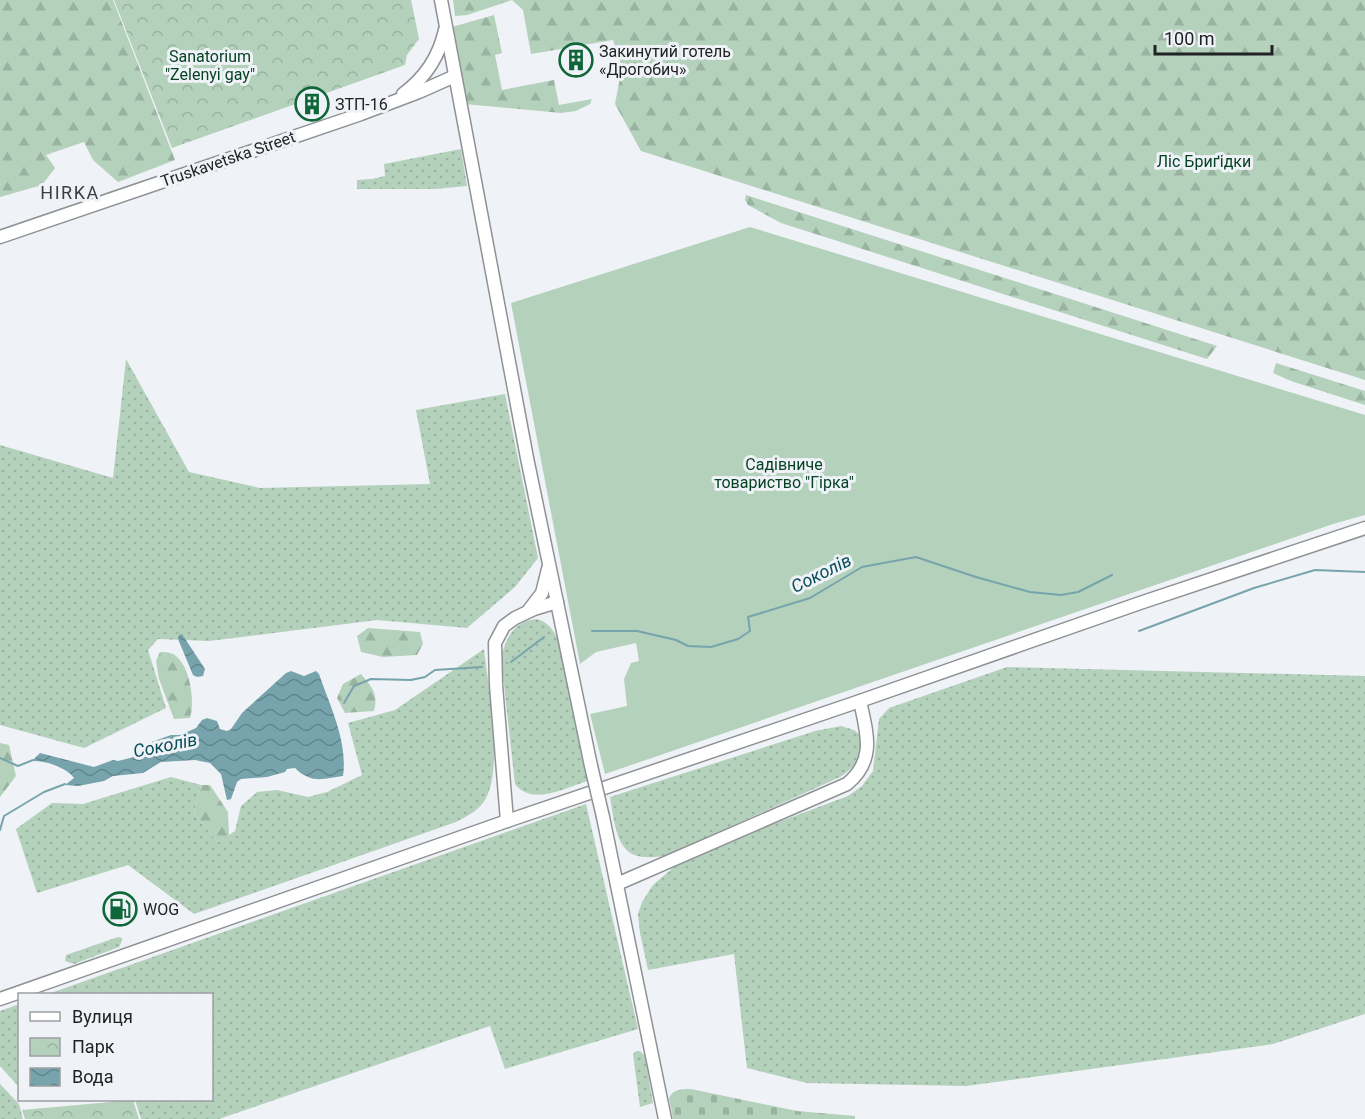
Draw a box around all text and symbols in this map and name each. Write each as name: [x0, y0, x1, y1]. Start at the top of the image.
scale bar: [1155, 18, 1272, 56]
text: 100 m: [1164, 28, 1215, 49]
building icon: Закинутий готель «Дрогобич»: [558, 42, 594, 78]
place label: Закинутий готель «Дрогобич»: [599, 42, 731, 79]
park label: Sanatorium "Zelenyi gay": [165, 47, 255, 84]
building icon: ЗТП-16: [294, 86, 330, 122]
place label: ЗТП-16: [335, 95, 388, 114]
street label: Truskavetska Street: [158, 127, 298, 191]
park label: Ліс Бриґідки: [1157, 152, 1251, 171]
district label: HIRKA: [40, 182, 100, 203]
park label: Садівниче товариство "Гірка": [714, 455, 854, 492]
water label: Соколів: [787, 549, 855, 597]
water label: Соколів: [131, 729, 199, 761]
fuel station icon: WOG: [102, 891, 138, 927]
place label: WOG: [143, 900, 179, 919]
legend: [18, 993, 213, 1101]
text: Вулиця: [72, 1006, 133, 1027]
text: Парк: [72, 1036, 115, 1057]
text: Вода: [72, 1066, 114, 1087]

